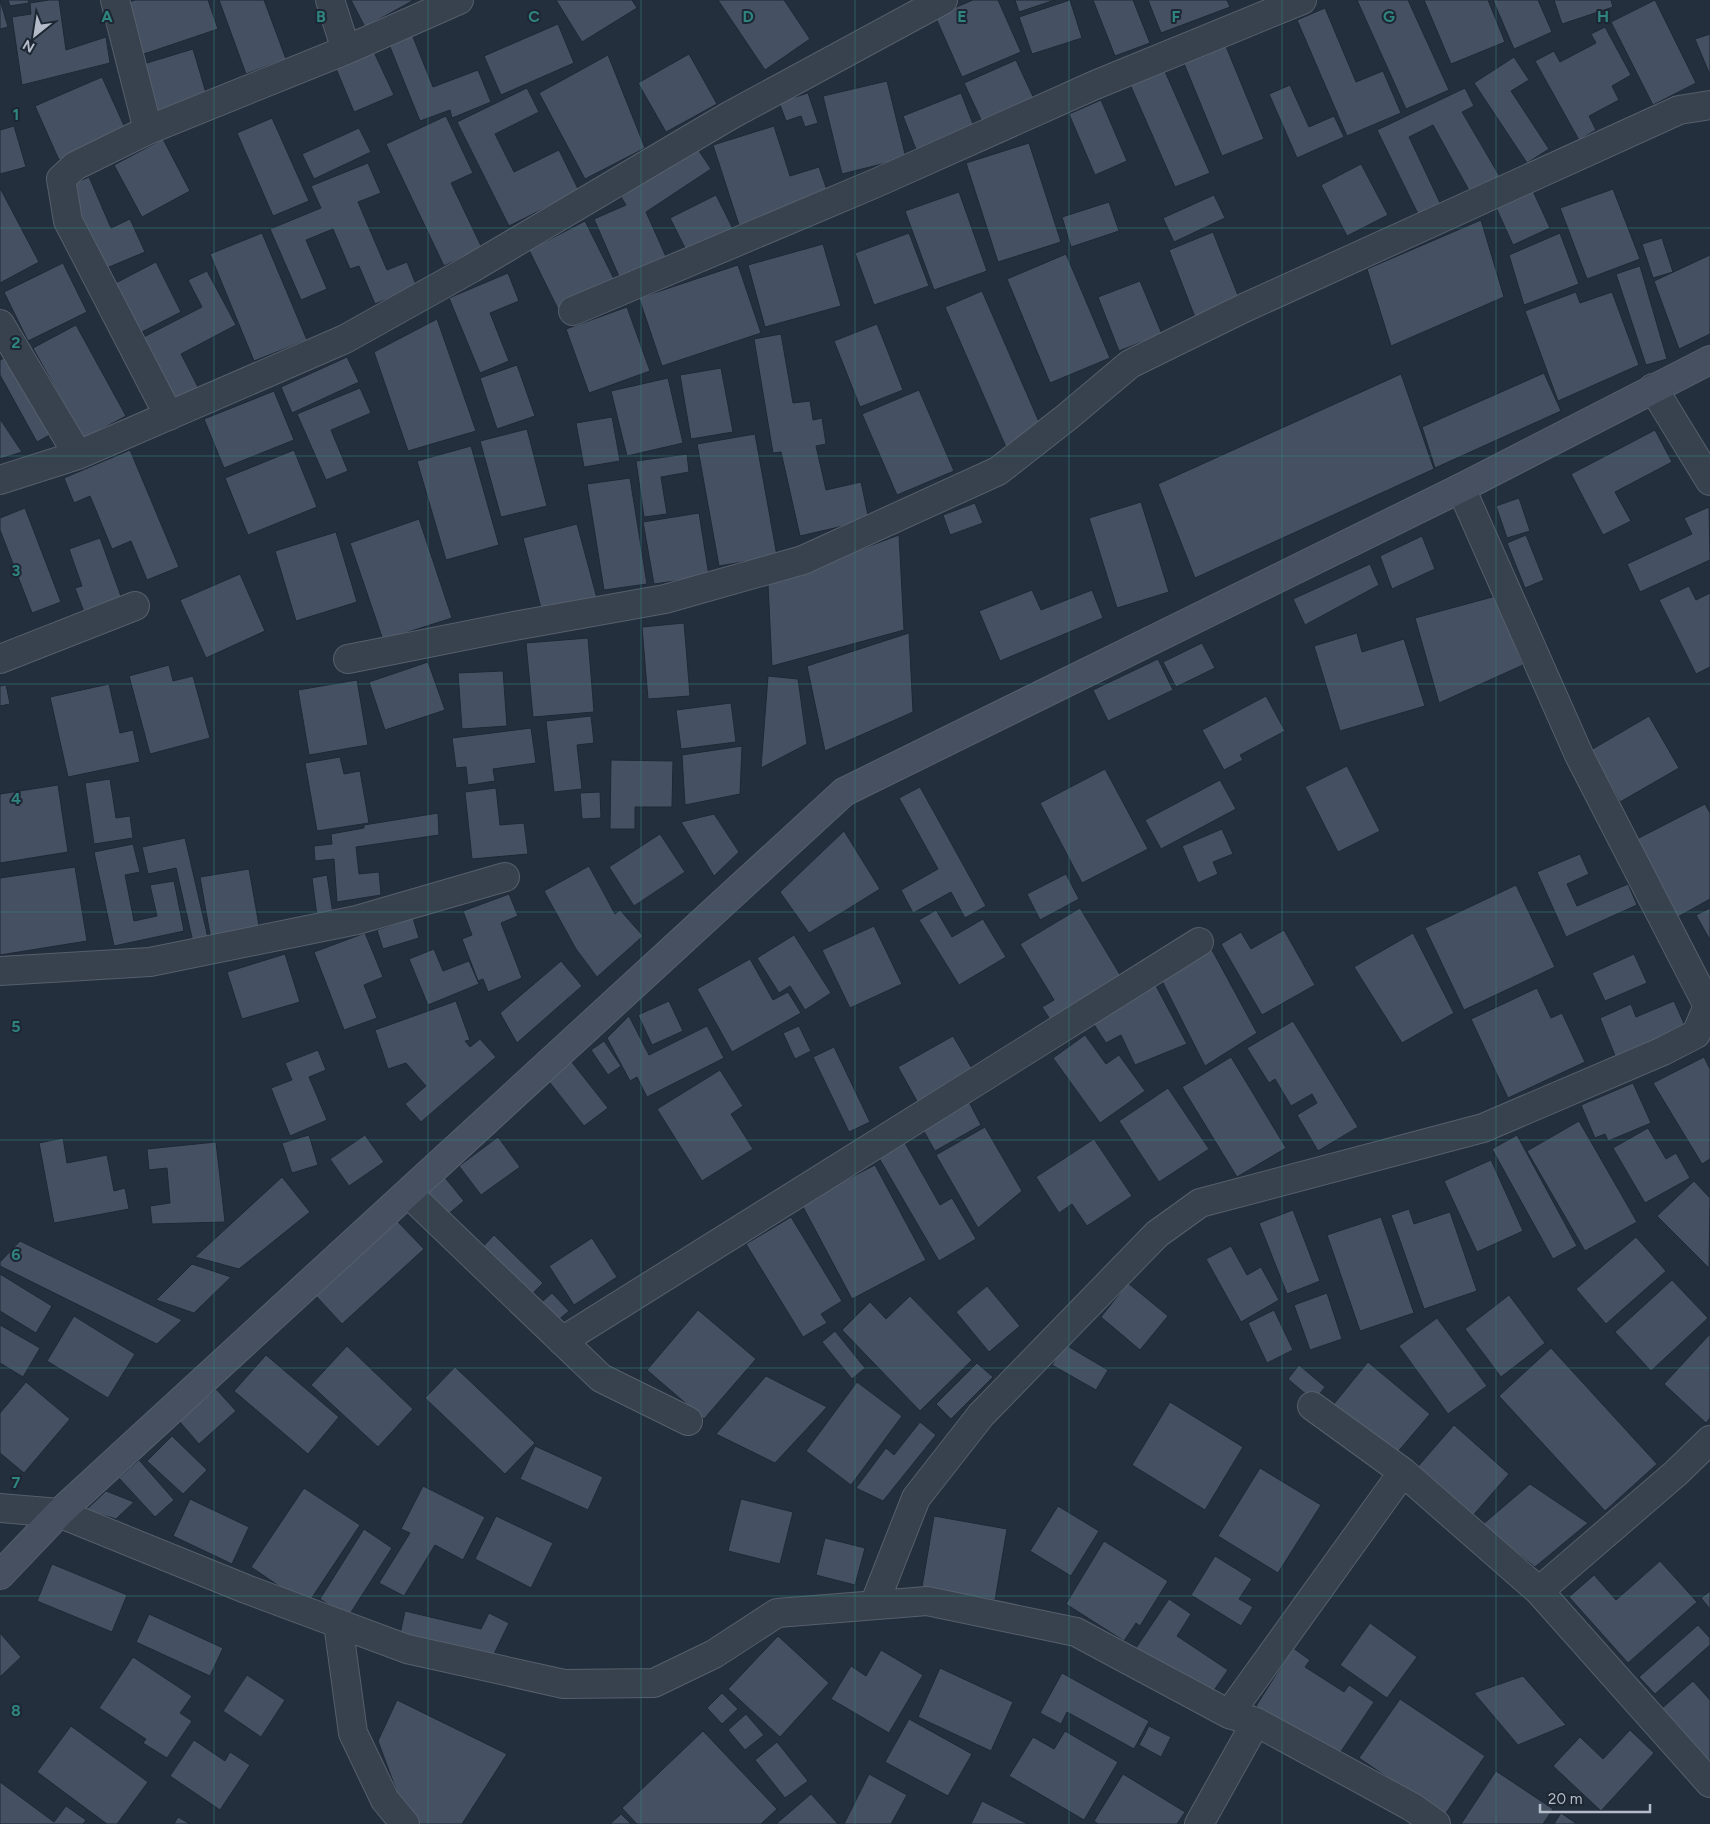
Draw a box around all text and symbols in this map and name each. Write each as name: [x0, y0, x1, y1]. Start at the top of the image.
text: A: [101, 7, 113, 26]
text: B: [316, 7, 326, 26]
text: C: [528, 7, 540, 26]
text: D: [742, 7, 754, 26]
text: E: [957, 7, 967, 26]
text: F: [1172, 7, 1181, 26]
text: G: [1383, 7, 1395, 26]
text: H: [1597, 7, 1609, 26]
north arrow: [10, 10, 60, 60]
text: N: [20, 36, 38, 56]
text: 1: [13, 105, 19, 124]
text: 2: [11, 333, 21, 352]
text: 3: [12, 561, 21, 580]
text: 4: [11, 789, 21, 808]
text: 5: [11, 1017, 21, 1036]
text: 6: [11, 1245, 21, 1264]
text: 7: [12, 1473, 21, 1492]
text: 8: [11, 1701, 21, 1720]
scale bar: [1540, 1782, 1650, 1814]
text: 20 m: [1548, 1790, 1582, 1808]

